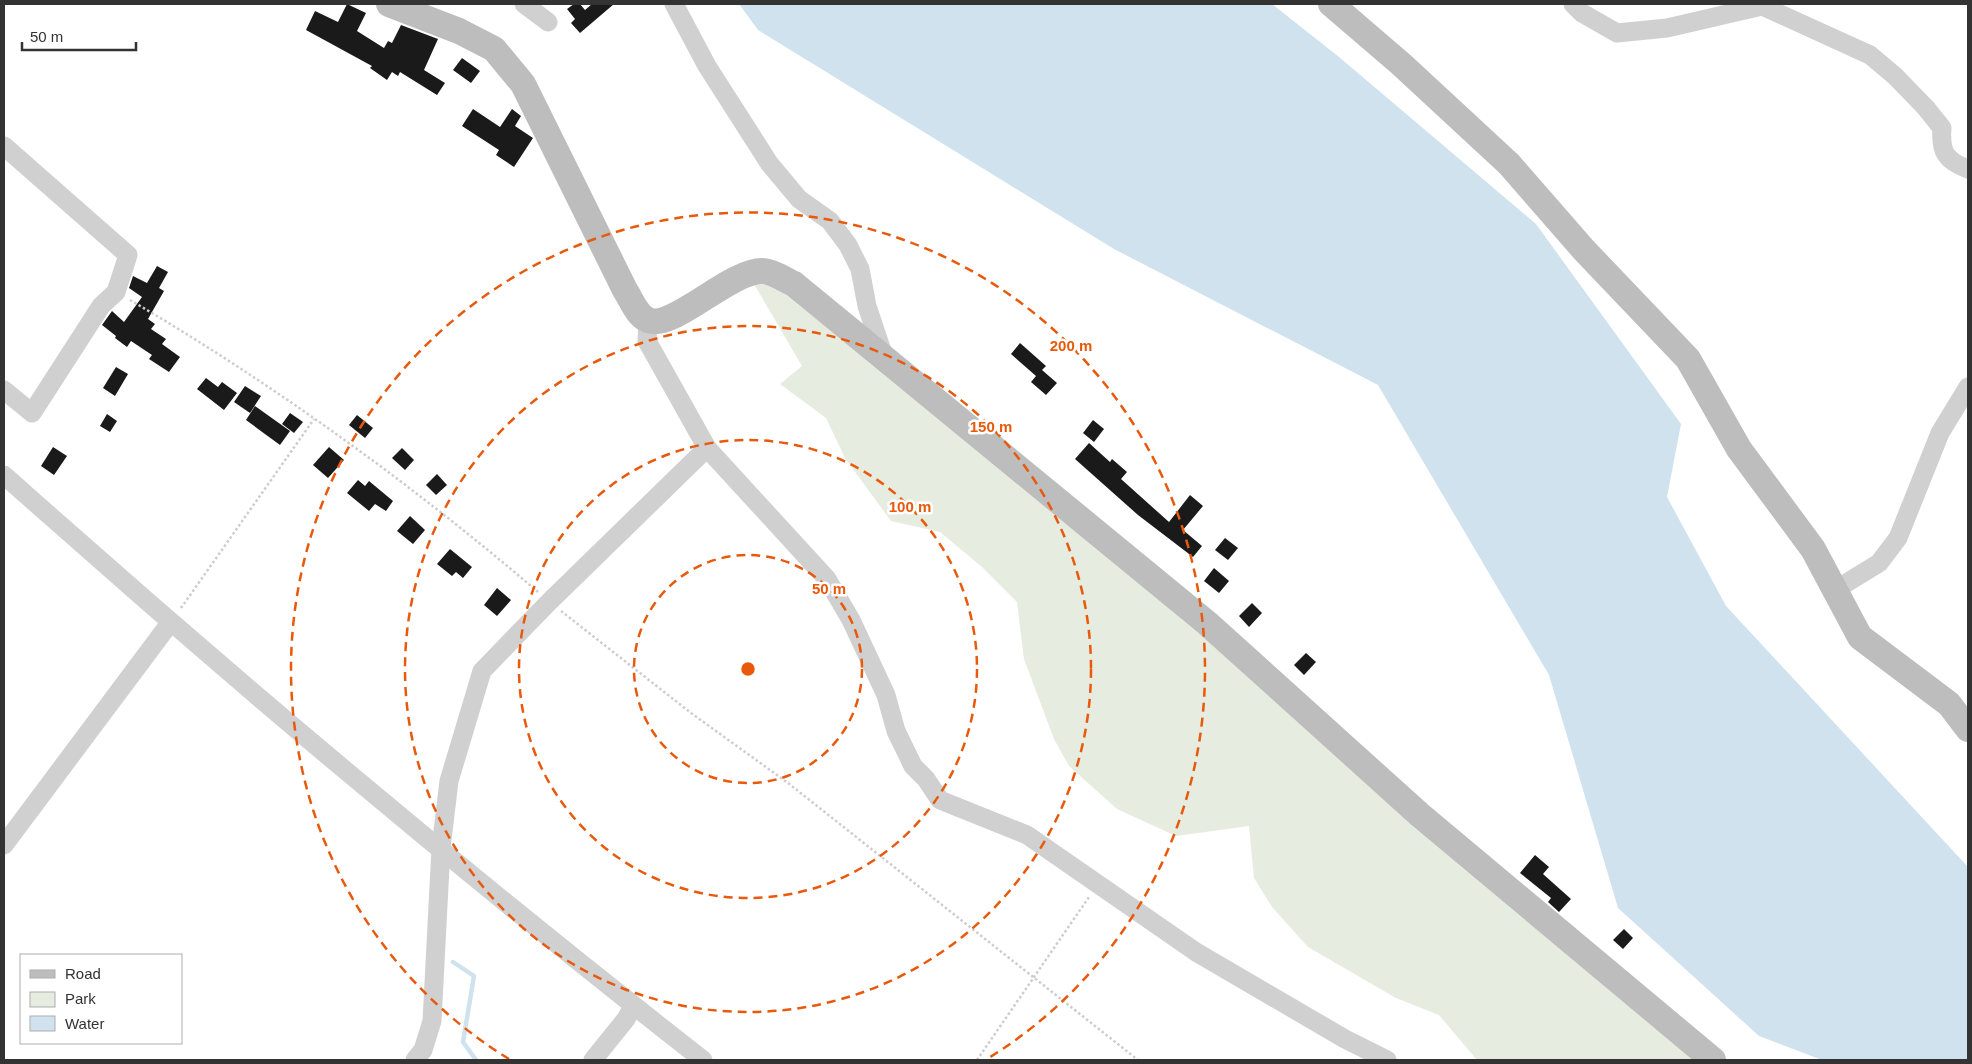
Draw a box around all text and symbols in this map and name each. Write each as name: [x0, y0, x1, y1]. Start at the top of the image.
scale bar: [22, 20, 136, 52]
text: 50 m: [30, 28, 63, 45]
text: 200 m: [1050, 337, 1092, 354]
text: 150 m: [970, 418, 1012, 435]
text: 100 m: [889, 498, 931, 515]
text: 50 m: [812, 580, 846, 597]
centre of rings: [739, 660, 757, 678]
legend: [20, 954, 182, 1044]
text: Road: [65, 965, 101, 982]
text: Park: [65, 990, 96, 1007]
text: Water: [65, 1015, 104, 1032]

